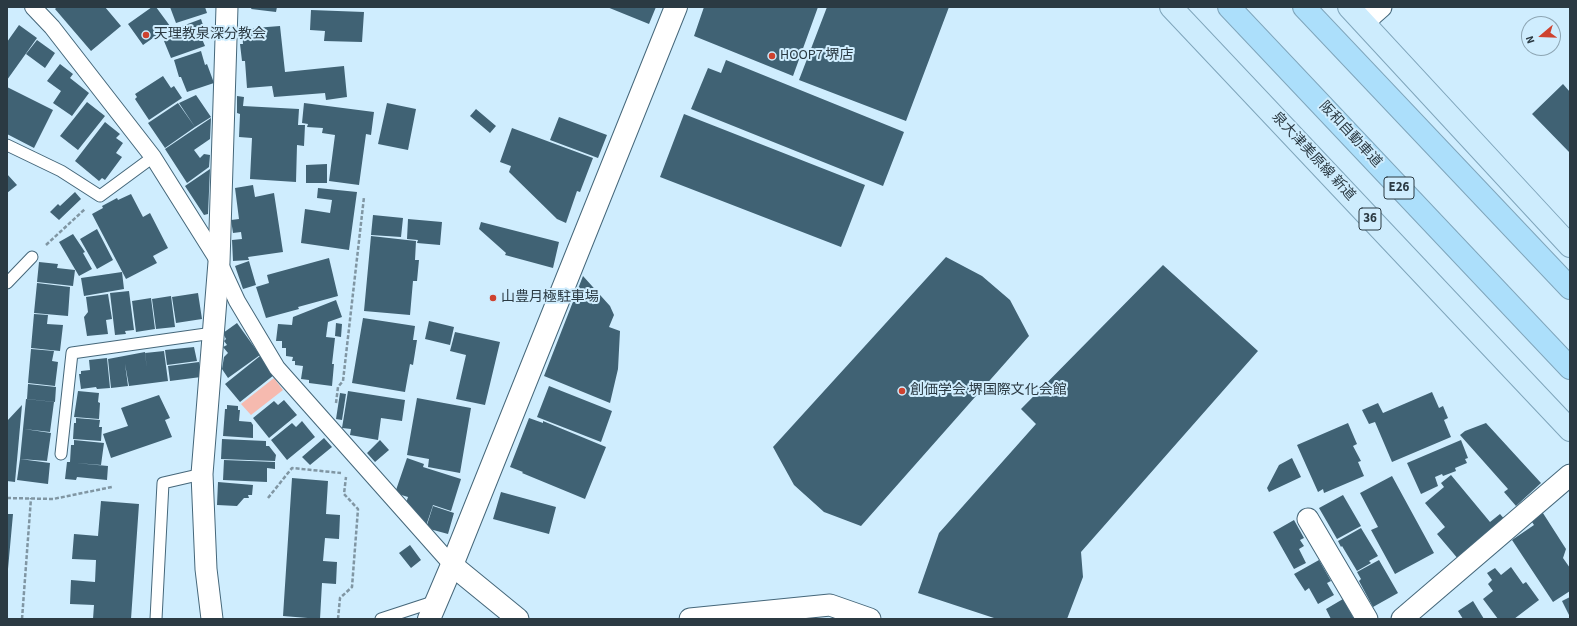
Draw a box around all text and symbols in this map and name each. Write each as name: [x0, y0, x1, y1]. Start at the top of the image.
north arrow: [1521, 16, 1561, 56]
place label: 天理教泉深分教会: [154, 27, 266, 43]
marker: 天理教泉深分教会: [141, 30, 151, 40]
text: N: [1522, 34, 1538, 46]
place label: HOOP7 堺店: [780, 48, 853, 64]
marker: HOOP7 堺店: [767, 51, 777, 61]
street label: 阪和自動車道: [1315, 99, 1385, 171]
street label: 泉大津美原線 新道: [1268, 109, 1358, 205]
road number: E26: [1384, 177, 1414, 199]
road number: 36: [1359, 208, 1381, 230]
place label: 山豊月極駐車場: [501, 290, 599, 306]
marker: 山豊月極駐車場: [488, 293, 498, 303]
place label: 創価学会 堺国際文化会館: [910, 383, 1067, 399]
marker: 創価学会 堺国際文化会館: [897, 386, 907, 396]

